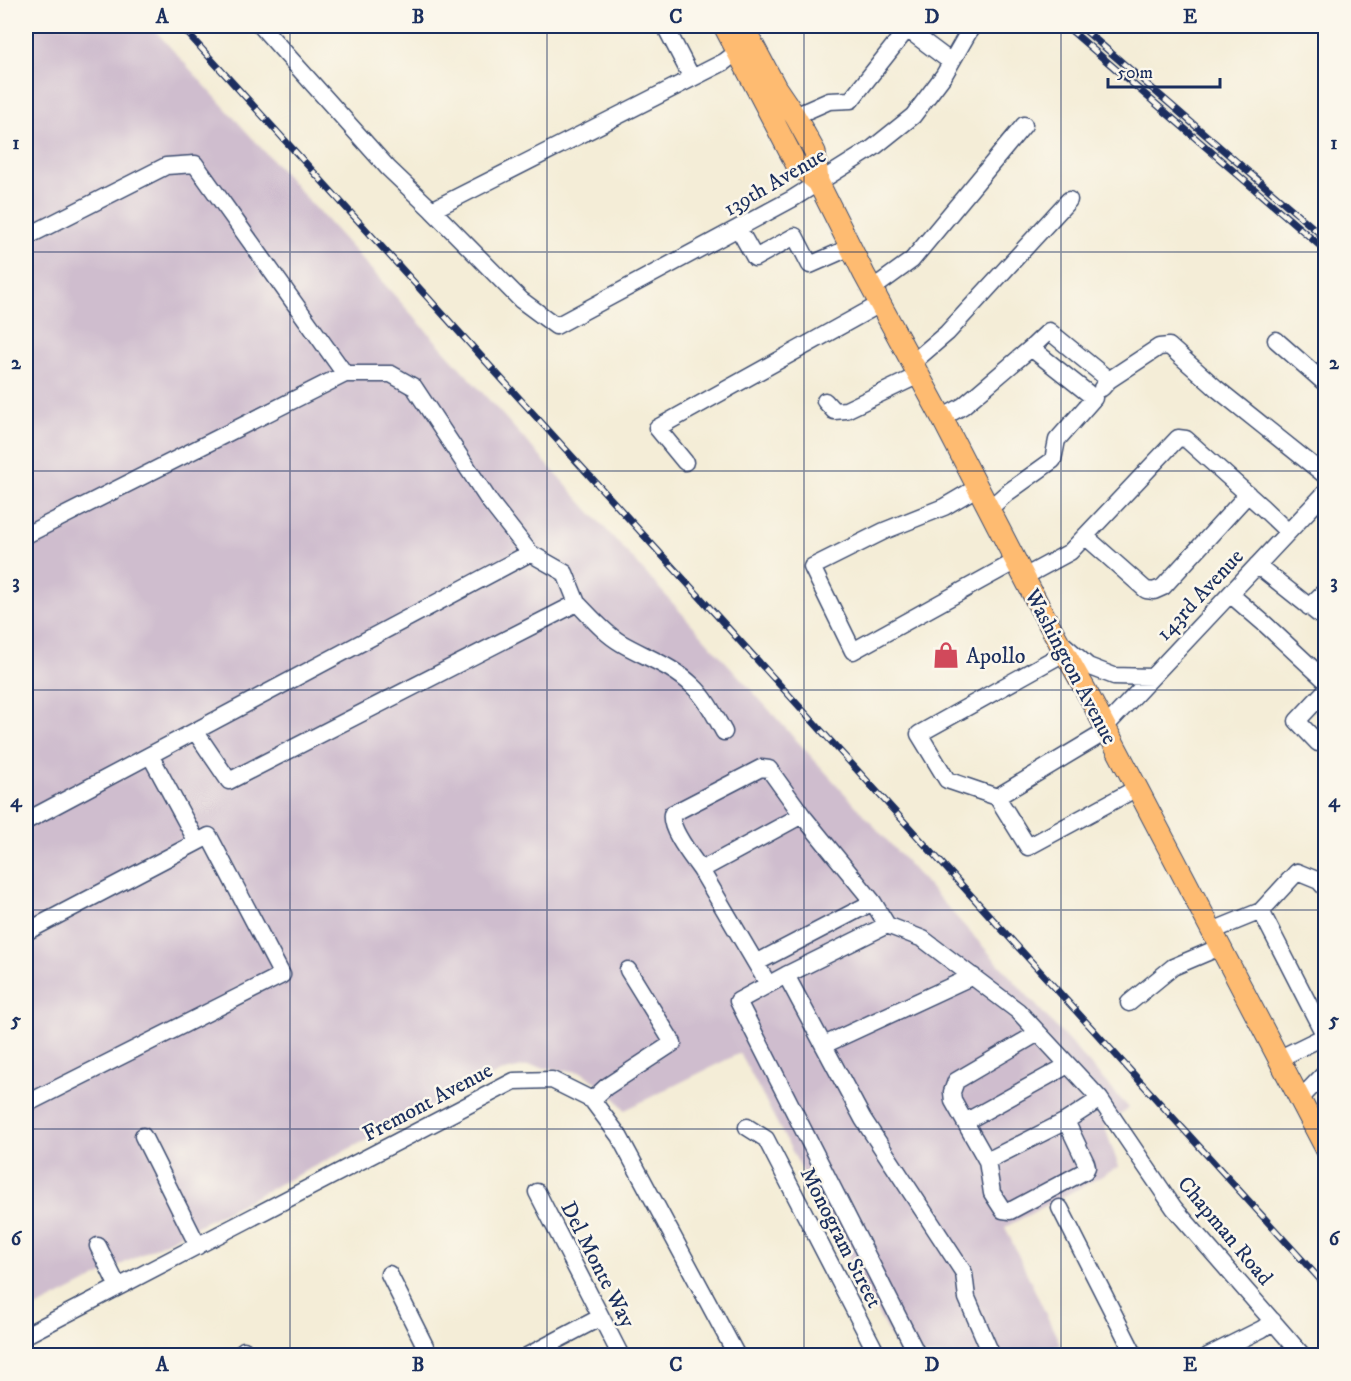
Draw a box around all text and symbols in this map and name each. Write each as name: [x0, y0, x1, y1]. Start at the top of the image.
text: A: [155, 5, 170, 30]
text: B: [412, 5, 424, 30]
text: C: [669, 5, 683, 30]
text: D: [925, 5, 940, 30]
text: E: [1183, 5, 1197, 30]
scale bar: [1108, 51, 1220, 89]
text: 50 m: [1117, 62, 1153, 84]
text: 1: [12, 131, 20, 156]
text: 1: [1330, 131, 1338, 156]
street label: 139th Avenue: [719, 142, 831, 222]
text: 2: [11, 351, 22, 376]
text: 2: [1329, 351, 1340, 376]
street label: 143rd Avenue: [1151, 543, 1250, 647]
text: 3: [12, 570, 20, 595]
text: 3: [1330, 570, 1338, 595]
street label: Washington Avenue: [1018, 583, 1123, 749]
shop icon: Apollo: [931, 640, 961, 670]
place label: Apollo: [966, 643, 1026, 670]
text: 4: [10, 789, 23, 814]
text: 4: [1328, 789, 1341, 814]
text: 5: [10, 1008, 21, 1033]
text: 5: [1328, 1008, 1339, 1033]
street label: Fremont Avenue: [358, 1057, 497, 1148]
street label: Monogram Street: [794, 1163, 888, 1312]
street label: Chapman Road: [1171, 1171, 1278, 1291]
street label: Del Monte Way: [554, 1197, 641, 1333]
text: 6: [11, 1227, 23, 1252]
text: 6: [1329, 1227, 1341, 1252]
text: A: [155, 1353, 170, 1378]
text: B: [412, 1353, 424, 1378]
text: C: [669, 1353, 683, 1378]
text: D: [925, 1353, 940, 1378]
text: E: [1183, 1353, 1197, 1378]

